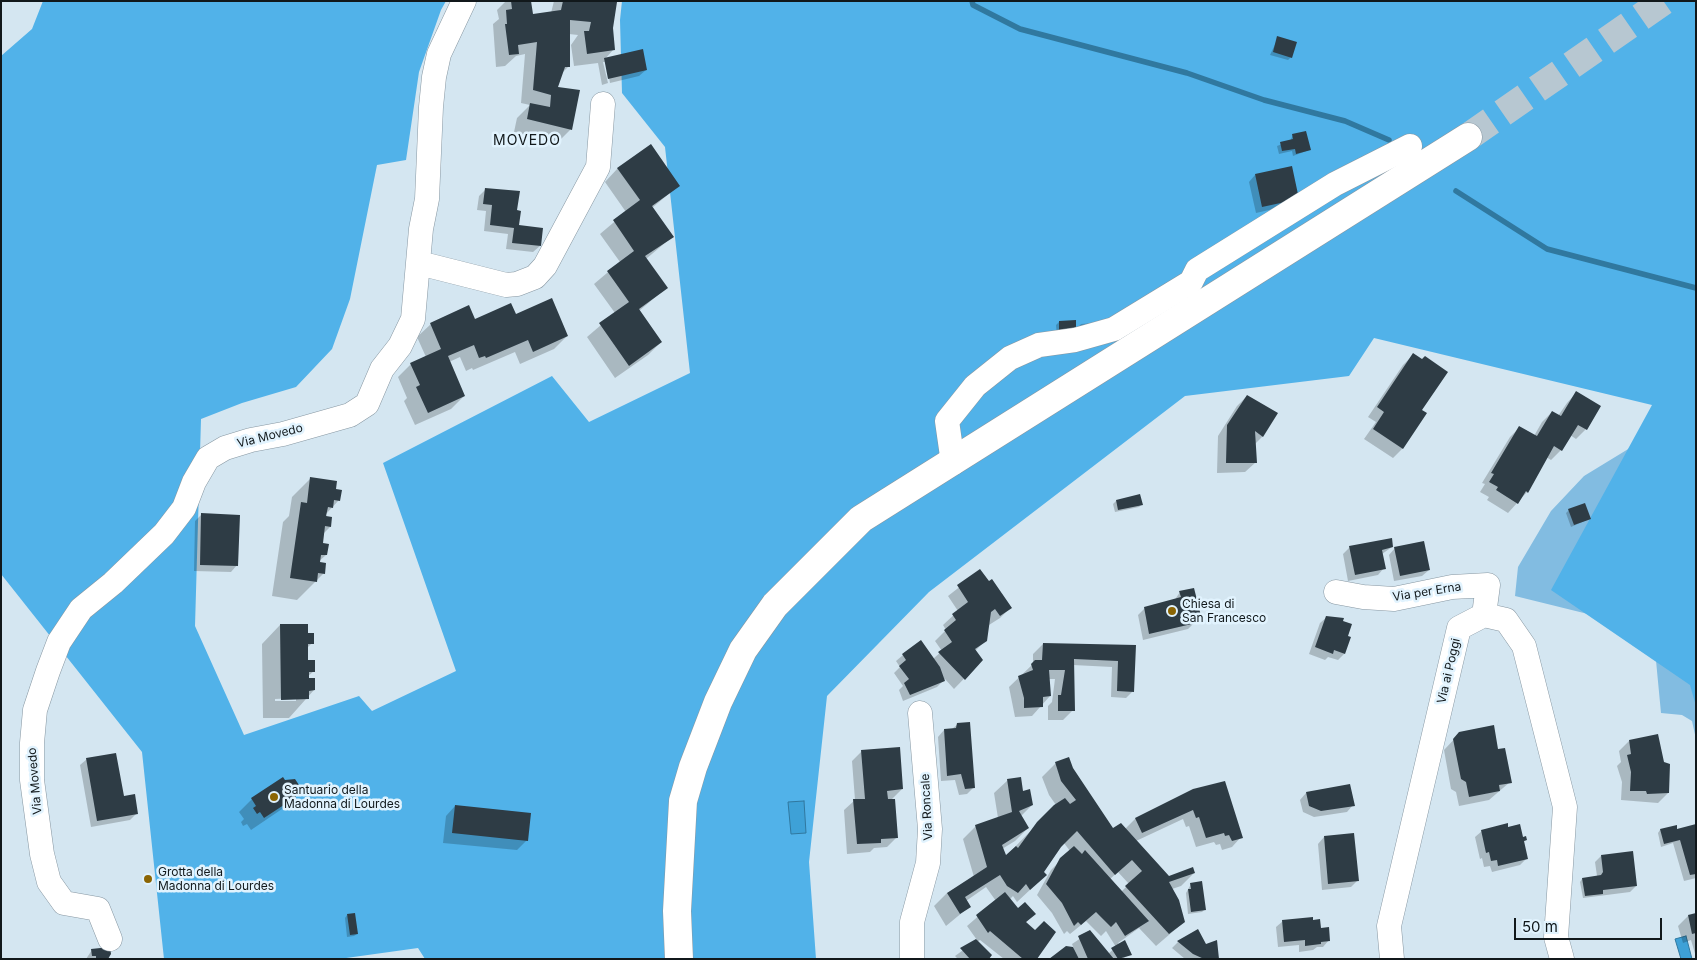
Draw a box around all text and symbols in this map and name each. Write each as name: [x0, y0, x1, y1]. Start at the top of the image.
district label: MOVEDO: [492, 133, 562, 149]
street label: Via Movedo: [236, 421, 304, 451]
street label: Via per Erna: [1392, 579, 1462, 605]
place label: Chiesa di San Francesco: [1182, 597, 1266, 625]
marker: Chiesa di San Francesco: [1166, 605, 1178, 617]
street label: Via ai Poggi: [1434, 637, 1464, 705]
street label: Via Movedo: [25, 747, 45, 815]
street label: Via Roncale: [918, 773, 936, 841]
place label: Santuario della Madonna di Lourdes: [284, 783, 400, 811]
marker: Santuario della Madonna di Lourdes: [268, 791, 280, 803]
place label: Grotta della Madonna di Lourdes: [158, 865, 274, 893]
marker: Grotta della Madonna di Lourdes: [142, 873, 154, 885]
scale bar: [1517, 908, 1664, 940]
text: 50 m: [1522, 917, 1558, 936]

